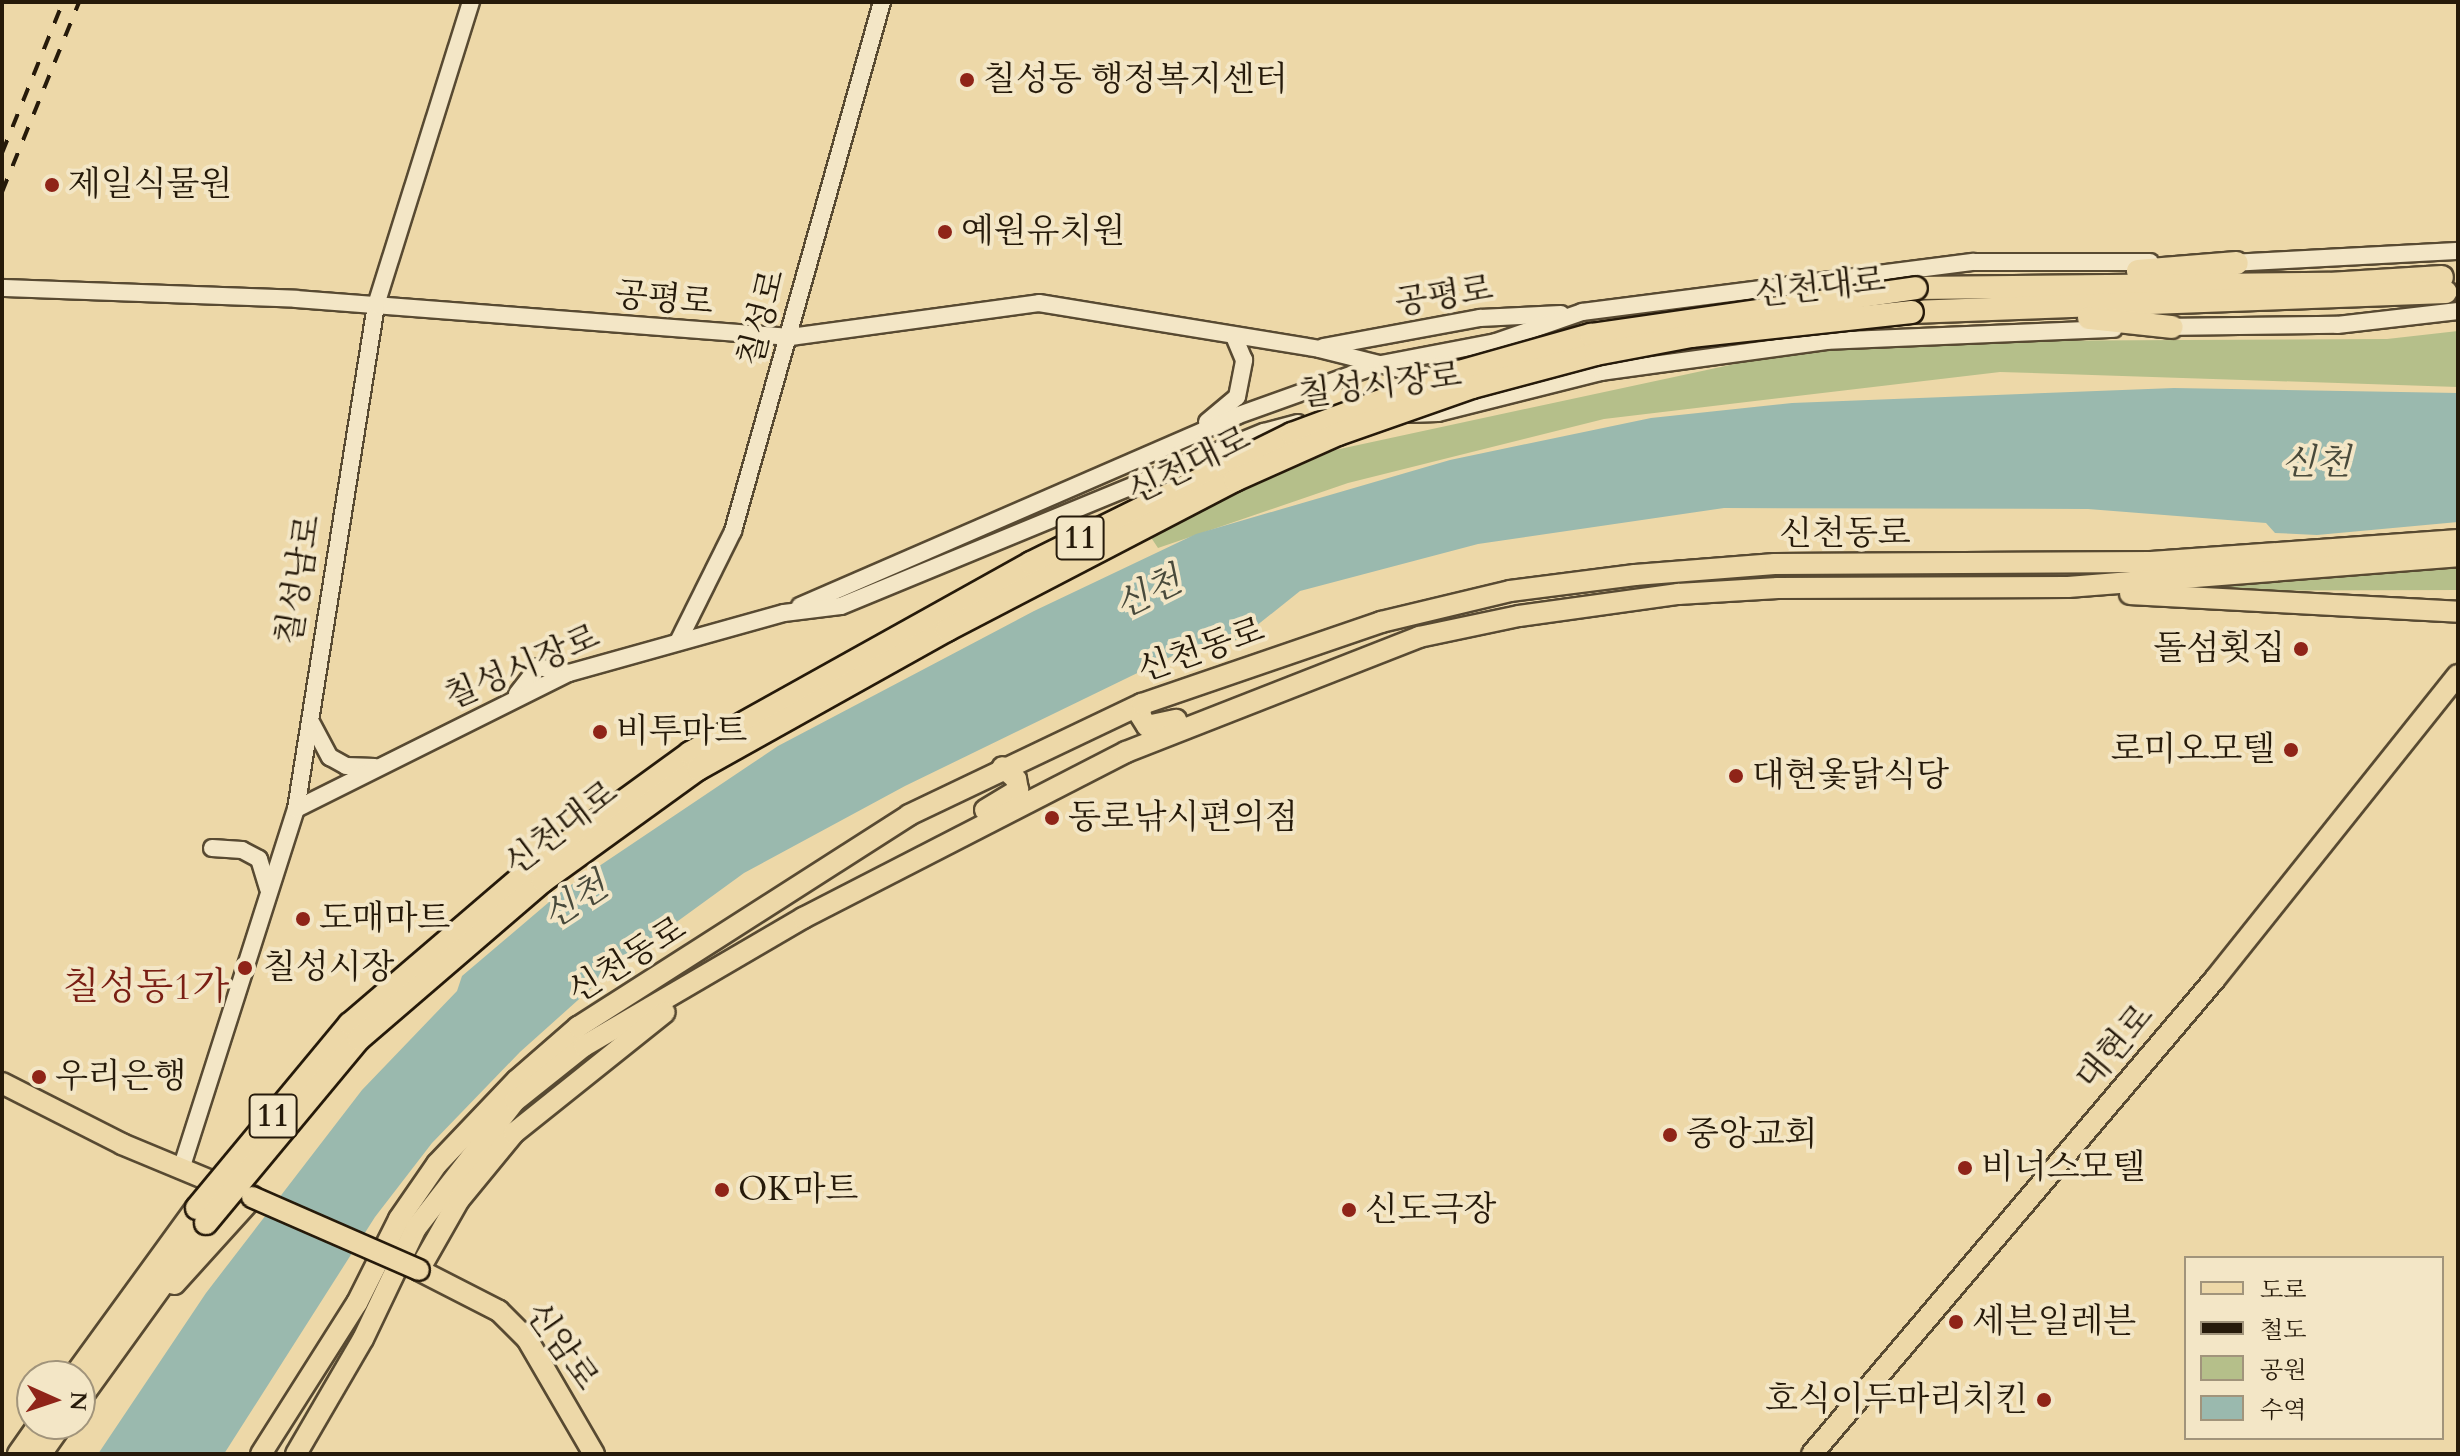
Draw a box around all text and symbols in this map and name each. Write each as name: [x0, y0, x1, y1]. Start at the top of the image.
place label: 칠성동 행정복지센터: [983, 60, 1288, 100]
marker: 칠성동 행정복지센터: [958, 71, 976, 89]
place label: 제일식물원: [68, 165, 232, 205]
marker: 제일식물원: [43, 176, 61, 194]
place label: 예원유치원: [961, 212, 1125, 252]
marker: 예원유치원: [936, 223, 954, 241]
street label: 신천대로: [1753, 260, 1887, 314]
street label: 칠성로: [730, 265, 794, 371]
street label: 공평로: [1392, 268, 1496, 324]
street label: 공평로: [613, 274, 715, 324]
street label: 칠성시장로: [1296, 355, 1464, 415]
street label: 신천대로: [1121, 418, 1257, 512]
water label: 신천: [2281, 441, 2351, 485]
road number: 11: [1054, 510, 1106, 566]
street label: 칠성남로: [269, 512, 329, 648]
street label: 신천동로: [1779, 514, 1911, 554]
water label: 신천: [1107, 558, 1189, 628]
street label: 신천동로: [1132, 609, 1270, 691]
street label: 칠성시장로: [438, 616, 606, 718]
place label: 돌섬횟집: [2154, 629, 2285, 669]
marker: 돌섬횟집: [2292, 640, 2310, 658]
place label: 비투마트: [616, 712, 747, 752]
marker: 비투마트: [591, 723, 609, 741]
place label: 로미오모텔: [2111, 730, 2275, 770]
marker: 로미오모텔: [2282, 741, 2300, 759]
place label: 대현옻닭식당: [1752, 756, 1949, 796]
marker: 대현옻닭식당: [1727, 767, 1745, 785]
street label: 신천대로: [496, 772, 626, 884]
place label: 동로낚시편의점: [1068, 798, 1298, 838]
marker: 동로낚시편의점: [1043, 809, 1061, 827]
water label: 신천: [534, 864, 616, 938]
place label: 도매마트: [319, 899, 450, 939]
street label: 신천동로: [560, 908, 694, 1012]
marker: 도매마트: [294, 910, 312, 928]
place label: 칠성시장: [263, 948, 394, 988]
marker: 칠성시장: [234, 957, 256, 979]
district label: 칠성동1가: [63, 965, 229, 1011]
street label: 대현로: [2068, 996, 2162, 1098]
place label: 우리은행: [55, 1057, 186, 1097]
marker: 우리은행: [30, 1068, 48, 1086]
road number: 11: [247, 1088, 299, 1144]
place label: 중앙교회: [1686, 1115, 1817, 1155]
marker: 중앙교회: [1661, 1126, 1679, 1144]
place label: 비너스모텔: [1981, 1148, 2145, 1188]
marker: 비너스모텔: [1956, 1159, 1974, 1177]
place label: OK마트: [738, 1170, 858, 1210]
marker: OK마트: [713, 1181, 731, 1199]
place label: 신도극장: [1365, 1190, 1496, 1230]
marker: 신도극장: [1340, 1201, 1358, 1219]
legend: [2184, 1256, 2444, 1440]
text: 도로: [2260, 1274, 2306, 1307]
street label: 신암로: [517, 1294, 607, 1398]
place label: 세븐일레븐: [1972, 1302, 2136, 1342]
marker: 세븐일레븐: [1947, 1313, 1965, 1331]
text: 철도: [2260, 1314, 2306, 1347]
text: 공원: [2260, 1354, 2306, 1387]
north arrow: [16, 1360, 96, 1440]
place label: 호식이두마리치킨: [1765, 1380, 2028, 1420]
text: N: [62, 1391, 93, 1411]
marker: 호식이두마리치킨: [2035, 1391, 2053, 1409]
text: 수역: [2260, 1394, 2306, 1427]

